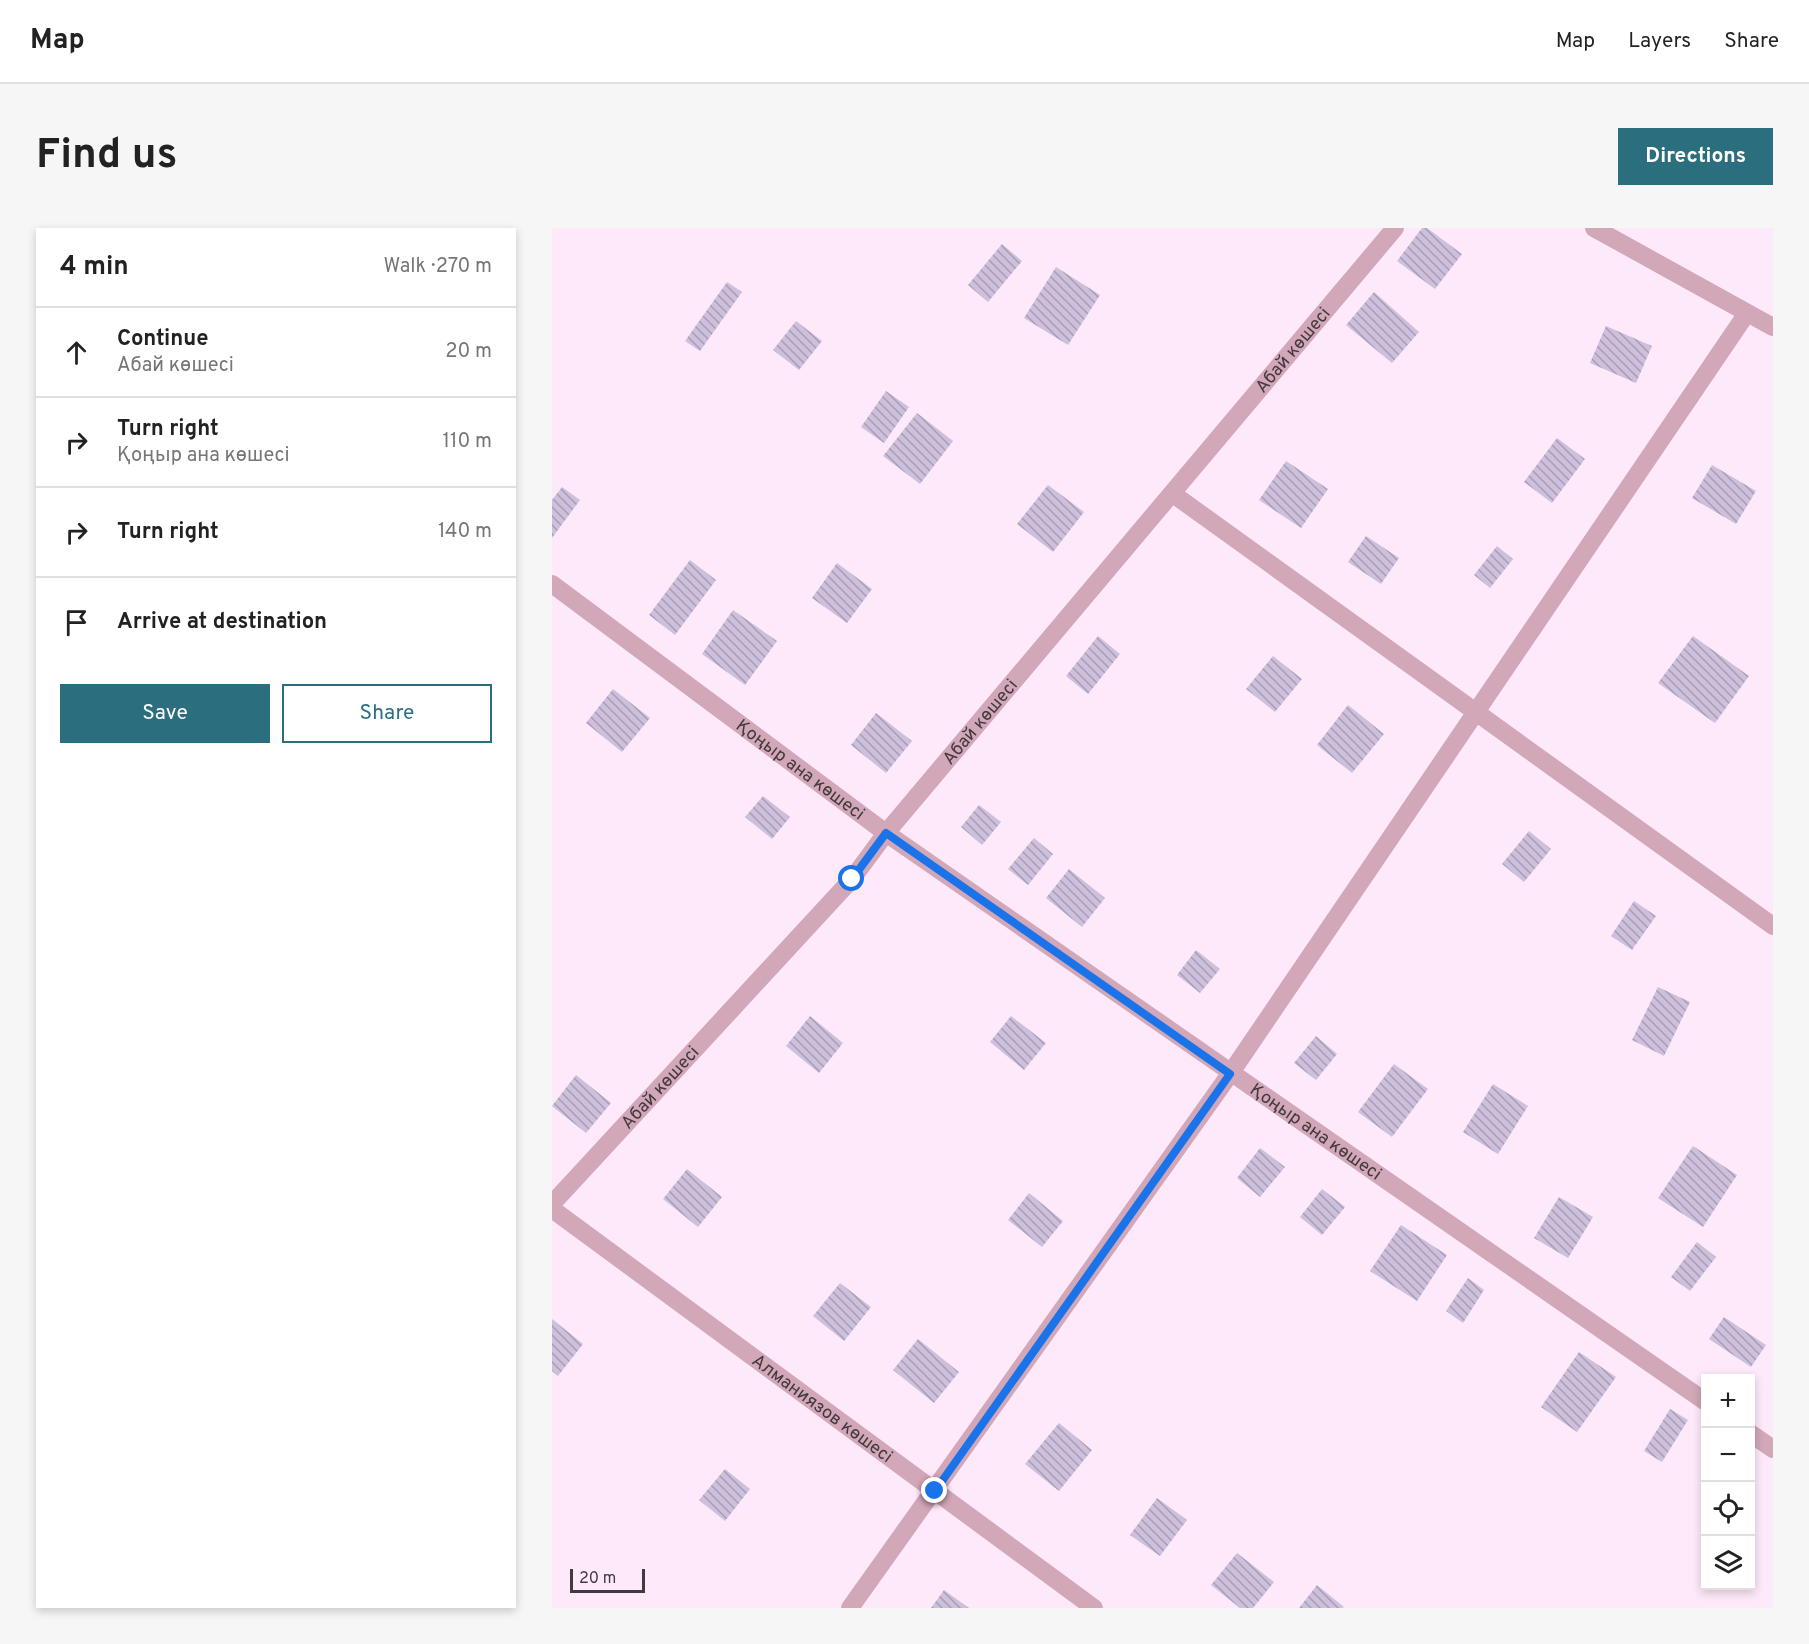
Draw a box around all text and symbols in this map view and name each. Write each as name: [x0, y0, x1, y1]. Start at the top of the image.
text: Map: [30, 23, 85, 59]
text: Map: [1556, 28, 1595, 55]
text: Layers: [1628, 28, 1691, 55]
text: Share: [1724, 28, 1779, 55]
button: Directions: [1618, 128, 1773, 185]
text: Find us: [36, 130, 177, 183]
text: 4 min: [60, 251, 129, 284]
text: Walk · 270 m: [384, 254, 492, 280]
street label: Абай көшесі: [1251, 303, 1336, 398]
text: Continue: [117, 326, 208, 353]
icon: ahead: [60, 336, 93, 369]
text: 20 m: [445, 339, 492, 365]
text: Абай көшесі: [117, 353, 234, 379]
text: Turn right: [117, 416, 219, 443]
icon: right: [60, 426, 93, 459]
text: 110 m: [443, 429, 492, 455]
text: Қоңыр ана көшесі: [117, 443, 290, 469]
icon: right: [60, 516, 93, 549]
text: Turn right: [117, 519, 219, 546]
text: 140 m: [438, 519, 492, 545]
icon: arrive: [60, 606, 93, 639]
text: Arrive at destination: [117, 609, 327, 636]
street label: Абай көшесі: [938, 675, 1023, 770]
button: Save: [60, 684, 270, 743]
button: Share: [282, 684, 492, 743]
street label: Қоңыр ана көшесі: [730, 715, 869, 826]
route start: [838, 865, 864, 891]
street label: Абай көшесі: [617, 1042, 705, 1135]
street label: Қоңыр ана көшесі: [1245, 1079, 1386, 1186]
street label: Алманиязов көшесі: [747, 1350, 897, 1469]
map controls: [1701, 1374, 1755, 1590]
button: +: [1701, 1374, 1755, 1428]
button: −: [1701, 1428, 1755, 1482]
route end: [921, 1477, 947, 1503]
button: locate: [1701, 1482, 1755, 1536]
button: layers: [1701, 1536, 1755, 1590]
scale bar: [570, 1566, 645, 1594]
text: 20 m: [579, 1569, 616, 1589]

